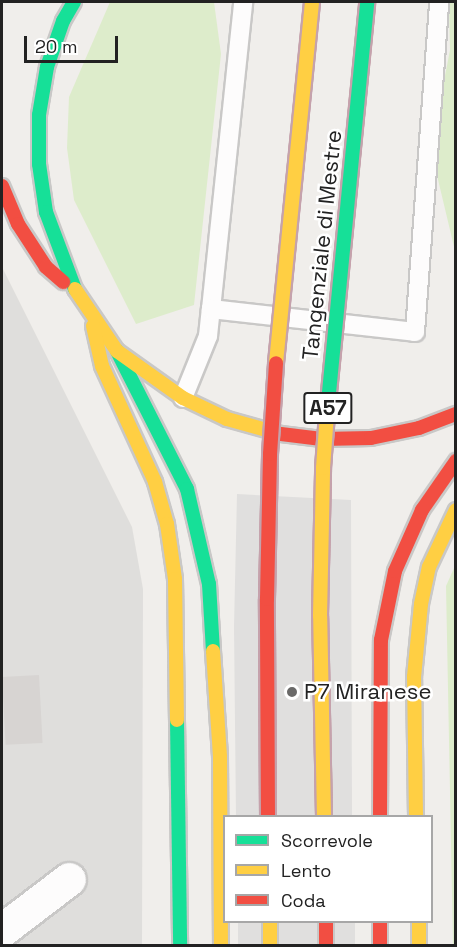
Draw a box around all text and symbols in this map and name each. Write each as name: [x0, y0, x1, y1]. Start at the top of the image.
scale bar: [27, 24, 122, 62]
text: 20 m: [35, 35, 78, 58]
street label: Tangenziale di Mestre: [297, 129, 347, 361]
road number: A57: [302, 390, 354, 426]
place label: P7 Miranese: [304, 679, 431, 705]
marker: P7 Miranese: [285, 685, 299, 699]
legend: [223, 815, 433, 923]
text: Scorrevole: [281, 829, 373, 852]
text: Lento: [281, 859, 331, 882]
text: Coda: [281, 889, 326, 912]

